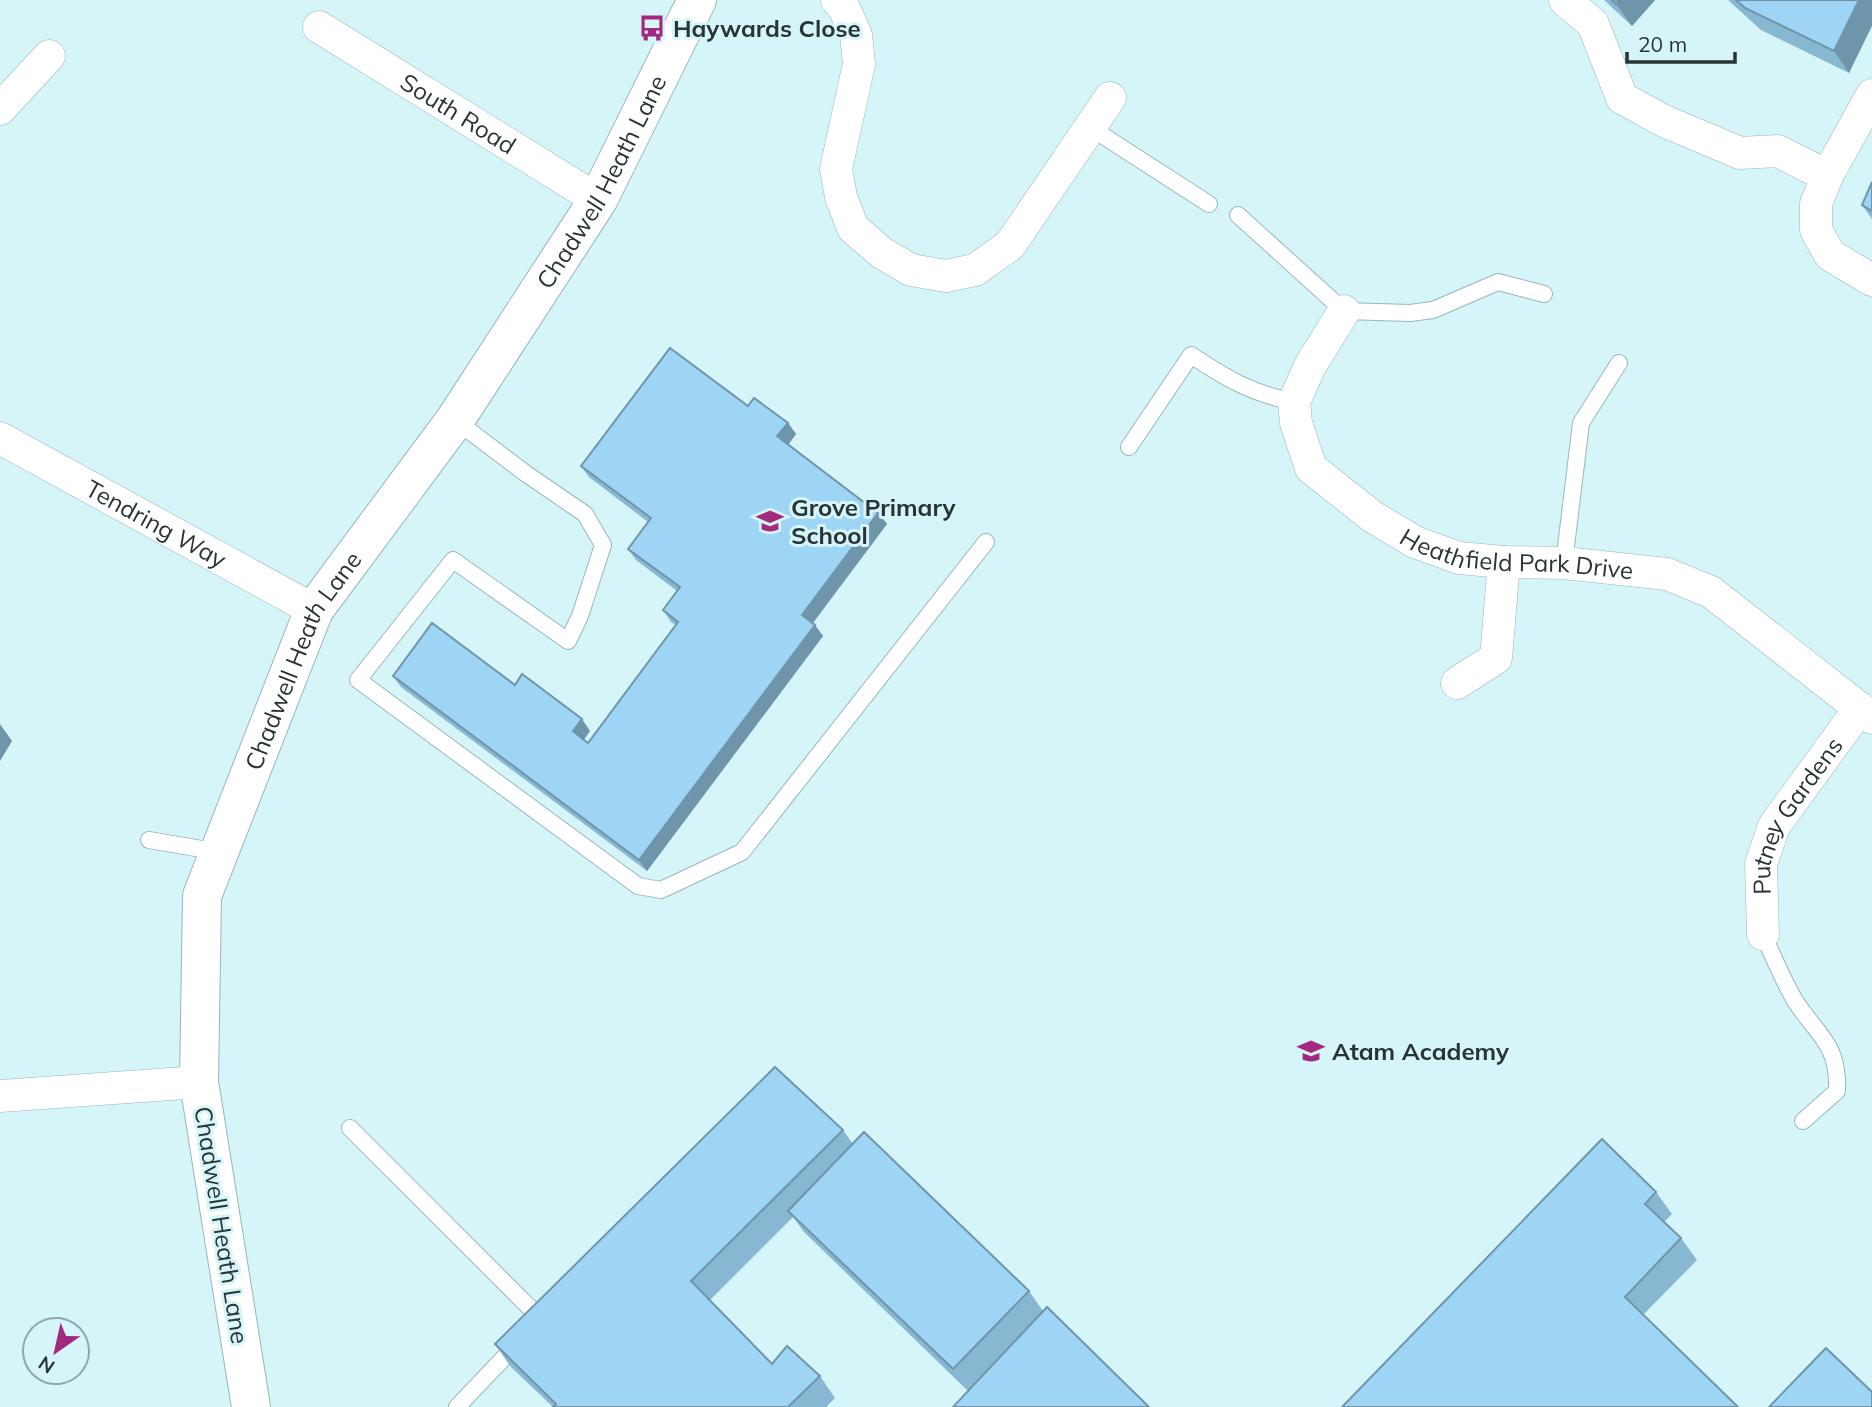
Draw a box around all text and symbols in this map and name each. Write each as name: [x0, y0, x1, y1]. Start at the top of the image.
bus stop icon: Haywards Close: [637, 13, 667, 43]
place label: Haywards Close: [673, 13, 861, 43]
scale bar: [1627, 21, 1736, 65]
text: 20 m: [1638, 31, 1687, 57]
street label: South Road: [395, 66, 522, 160]
street label: Chadwell Heath Lane: [530, 70, 673, 294]
street label: Tendring Way: [81, 473, 232, 574]
place label: Grove Primary School: [791, 492, 957, 550]
school or university icon: Grove Primary School: [755, 506, 785, 536]
street label: Heathfield Park Drive: [1395, 522, 1635, 585]
street label: Chadwell Heath Lane: [238, 545, 368, 774]
street label: Putney Gardens: [1746, 731, 1849, 895]
school or university icon: Atam Academy: [1296, 1036, 1326, 1066]
place label: Atam Academy: [1332, 1036, 1510, 1066]
street label: Chadwell Heath Lane: [188, 1104, 256, 1346]
north arrow: [21, 1316, 91, 1386]
text: N: [34, 1351, 59, 1379]

